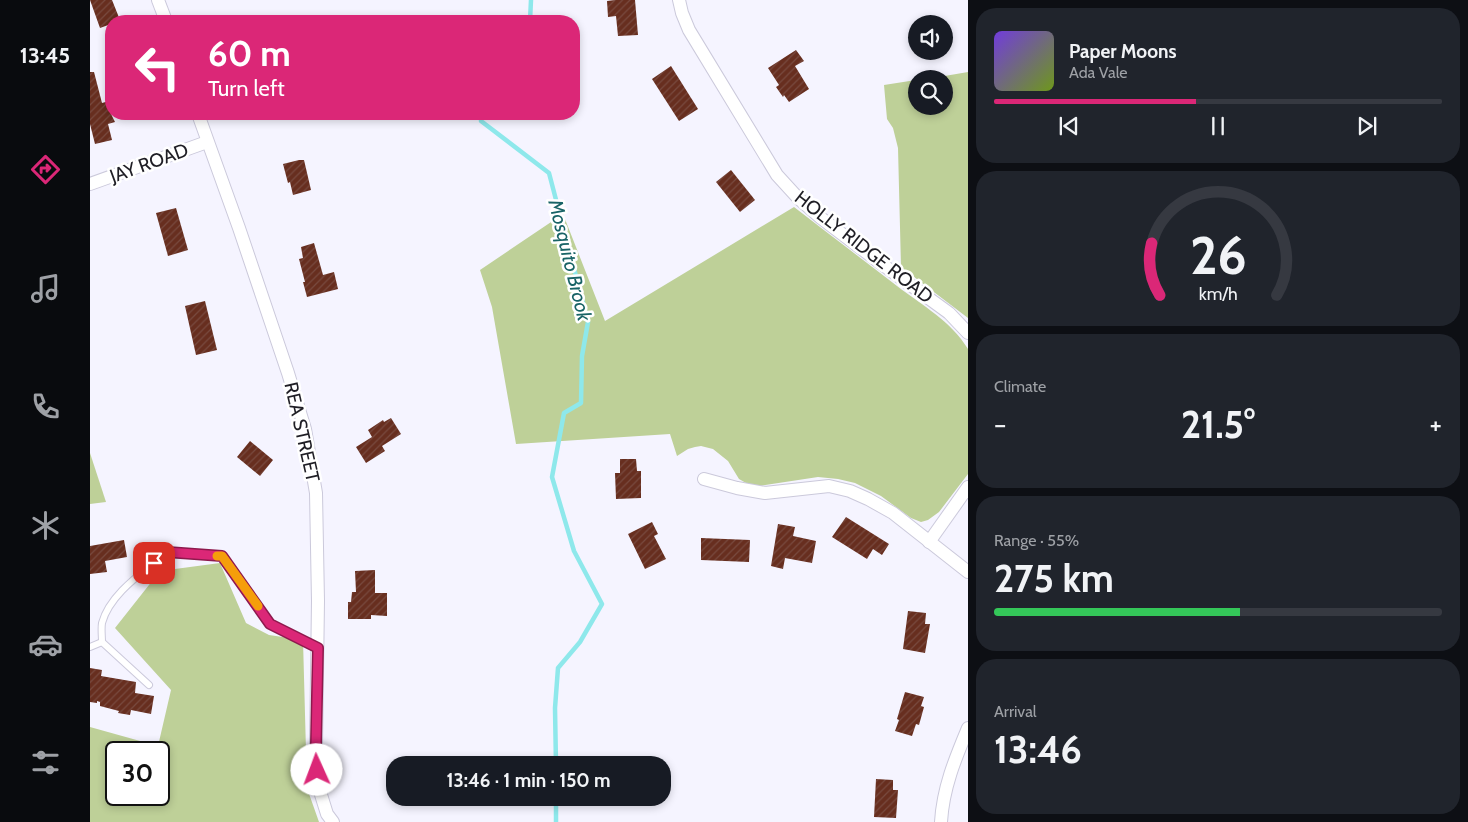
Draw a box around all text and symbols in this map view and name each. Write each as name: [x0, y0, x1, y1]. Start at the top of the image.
map controls: [908, 15, 953, 115]
button: sound: [908, 15, 953, 60]
text: 60 m: [208, 32, 291, 75]
icon: left: [125, 35, 190, 100]
text: Paper Moons: [1069, 40, 1177, 63]
text: 13:45: [20, 42, 70, 69]
text: Ada Vale: [1069, 63, 1128, 82]
button: search: [908, 70, 953, 115]
text: Turn left: [208, 75, 285, 102]
icon: previous: [1055, 112, 1083, 140]
icon: pause: [1204, 112, 1232, 140]
icon: next: [1353, 112, 1381, 140]
street label: JAY ROAD: [106, 138, 192, 188]
icon: directions: [28, 152, 63, 187]
street label: HOLLY RIDGE ROAD: [790, 186, 938, 308]
water label: Mosquito Brook: [543, 196, 597, 325]
text: 26: [1190, 224, 1246, 287]
icon: music: [28, 271, 63, 306]
text: km/h: [1198, 283, 1238, 304]
text: Climate: [994, 377, 1046, 396]
street label: REA STREET: [279, 380, 325, 484]
icon: phone: [28, 389, 63, 424]
text: 21.5°: [1181, 401, 1255, 448]
text: −: [994, 407, 1006, 441]
text: +: [1430, 407, 1442, 441]
icon: climate: [28, 508, 63, 543]
text: Range · 55%: [994, 531, 1079, 550]
pin: [133, 542, 175, 584]
icon: arrive: [140, 549, 168, 577]
text: 275 km: [994, 555, 1114, 602]
icon: car: [28, 627, 63, 662]
text: Arrival: [994, 702, 1037, 721]
text: 13:46: [994, 726, 1082, 773]
speed limit sign: 30: [105, 741, 170, 806]
position arrow: [290, 743, 342, 795]
icon: filters: [28, 745, 63, 780]
text: 13:46 · 1 min · 150 m: [446, 769, 611, 792]

